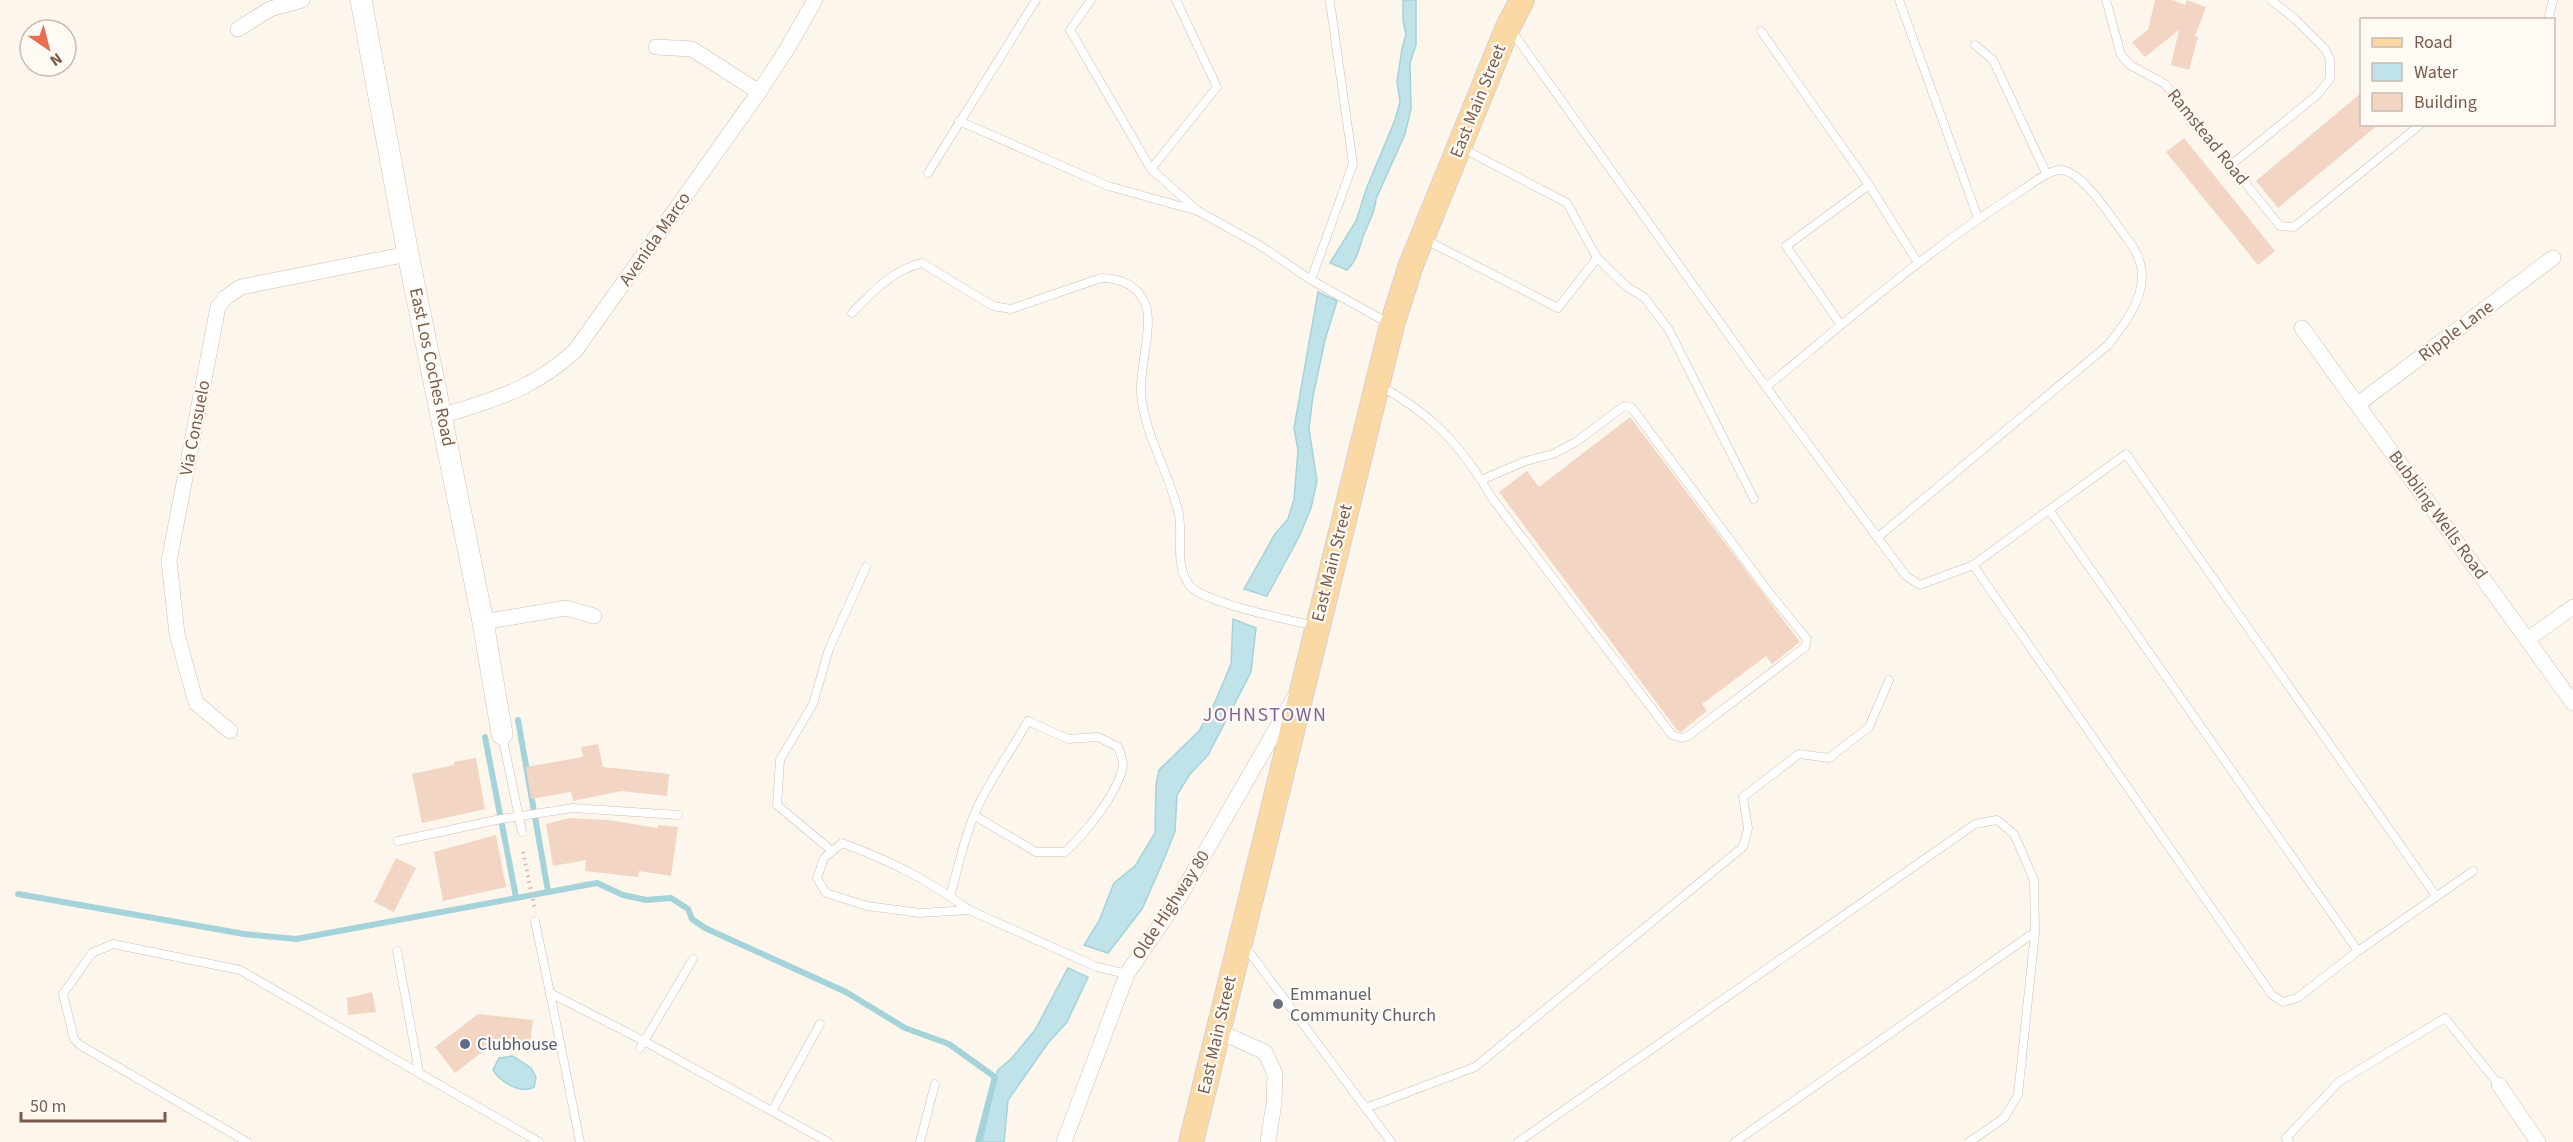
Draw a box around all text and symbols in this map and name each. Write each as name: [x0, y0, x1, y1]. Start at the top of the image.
north arrow: [18, 18, 78, 78]
legend: [2360, 18, 2555, 126]
text: Road: [2414, 30, 2453, 55]
street label: East Main Street: [1444, 40, 1512, 162]
text: N: [45, 47, 67, 72]
text: Water: [2414, 60, 2458, 85]
street label: Ramstead Road: [2161, 84, 2255, 190]
text: Building: [2414, 90, 2477, 115]
street label: Avenida Marco: [613, 187, 697, 291]
street label: East Los Coches Road: [403, 285, 461, 449]
street label: Ripple Lane: [2413, 294, 2499, 368]
street label: Via Consuelo: [173, 378, 217, 478]
street label: Bubbling Wells Road: [2383, 445, 2493, 585]
street label: East Main Street: [1305, 501, 1359, 625]
district label: JOHNSTOWN: [1203, 701, 1327, 729]
street label: Olde Highway 80: [1126, 845, 1216, 965]
street label: East Main Street: [1191, 973, 1243, 1097]
place label: Emmanuel Community Church: [1290, 982, 1436, 1028]
marker: Emmanuel Community Church: [1271, 997, 1285, 1011]
place label: Clubhouse: [477, 1032, 557, 1057]
marker: Clubhouse: [458, 1037, 472, 1051]
scale bar: [21, 1085, 165, 1123]
text: 50 m: [30, 1094, 66, 1119]

